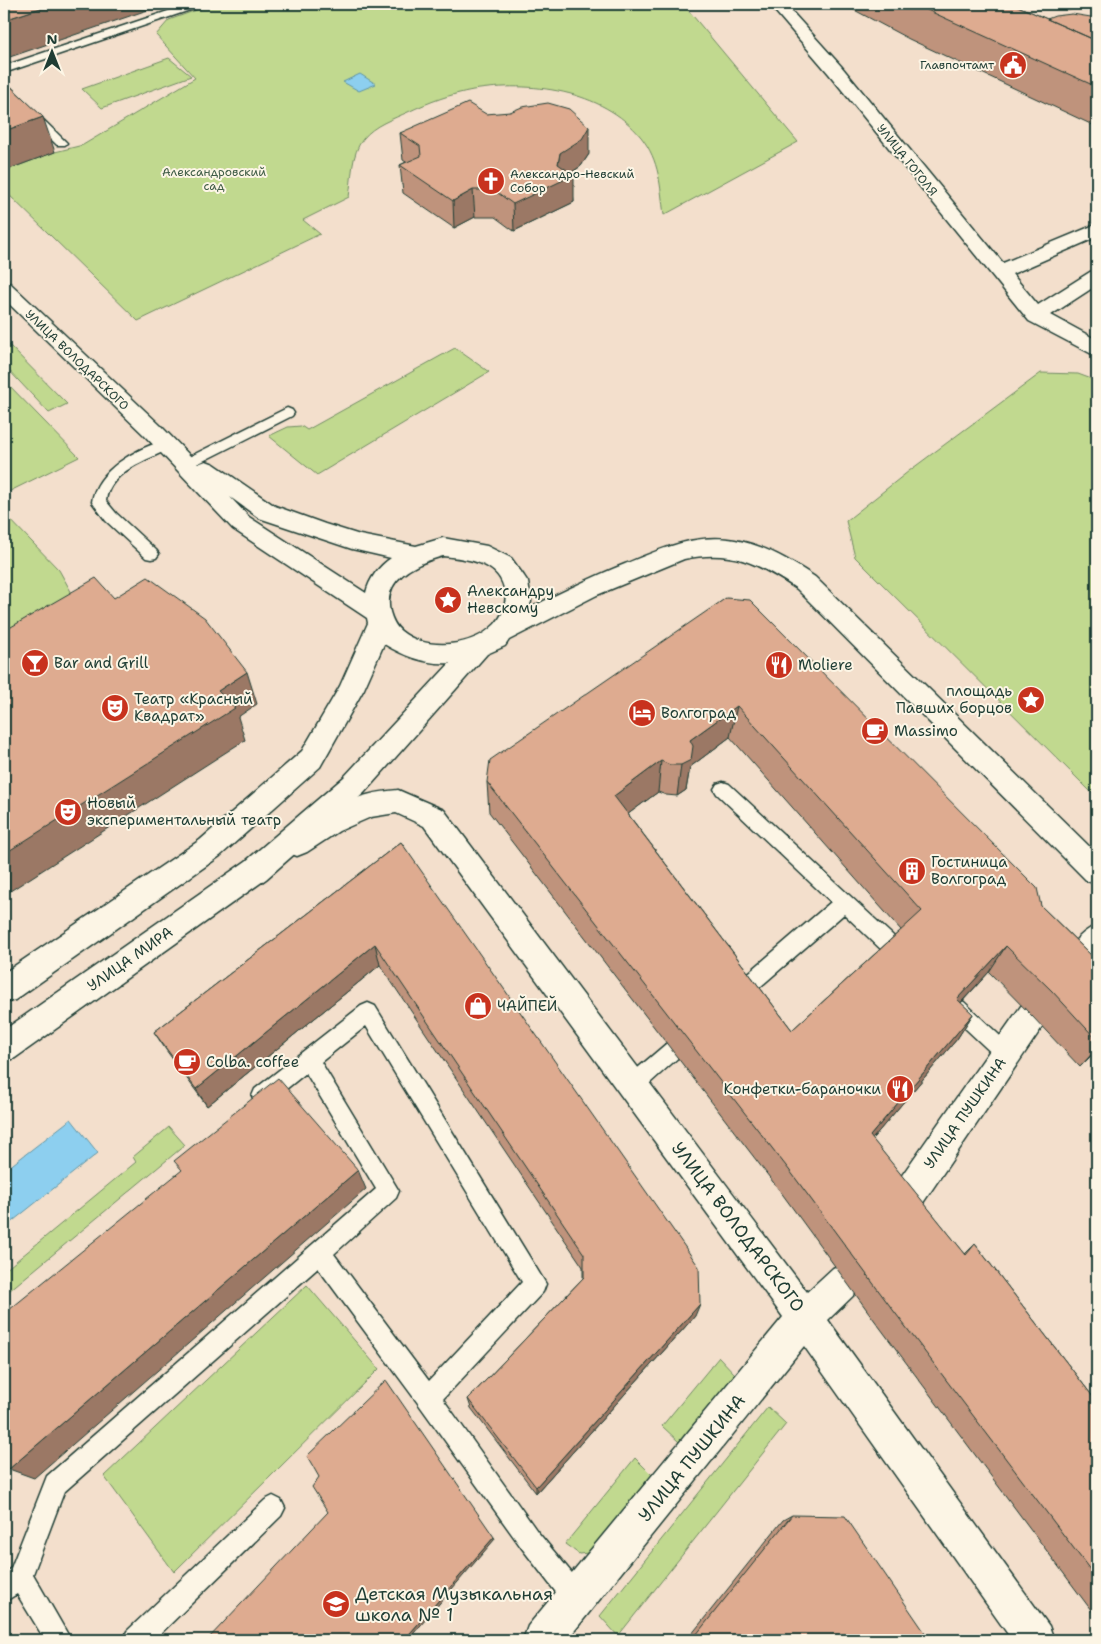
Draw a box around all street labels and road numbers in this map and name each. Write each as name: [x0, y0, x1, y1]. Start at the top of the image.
street label: УЛИЦА ГОГОЛЯ: [873, 121, 941, 199]
street label: УЛИЦА ВОЛОДАРСКОГО: [22, 306, 132, 414]
street label: УЛИЦА МИРА: [83, 922, 177, 996]
street label: УЛИЦА ПУШКИНА: [919, 1053, 1011, 1173]
street label: УЛИЦА ВОЛОДАРСКОГО: [666, 1137, 810, 1317]
street label: УЛИЦА ПУШКИНА: [633, 1389, 751, 1527]

